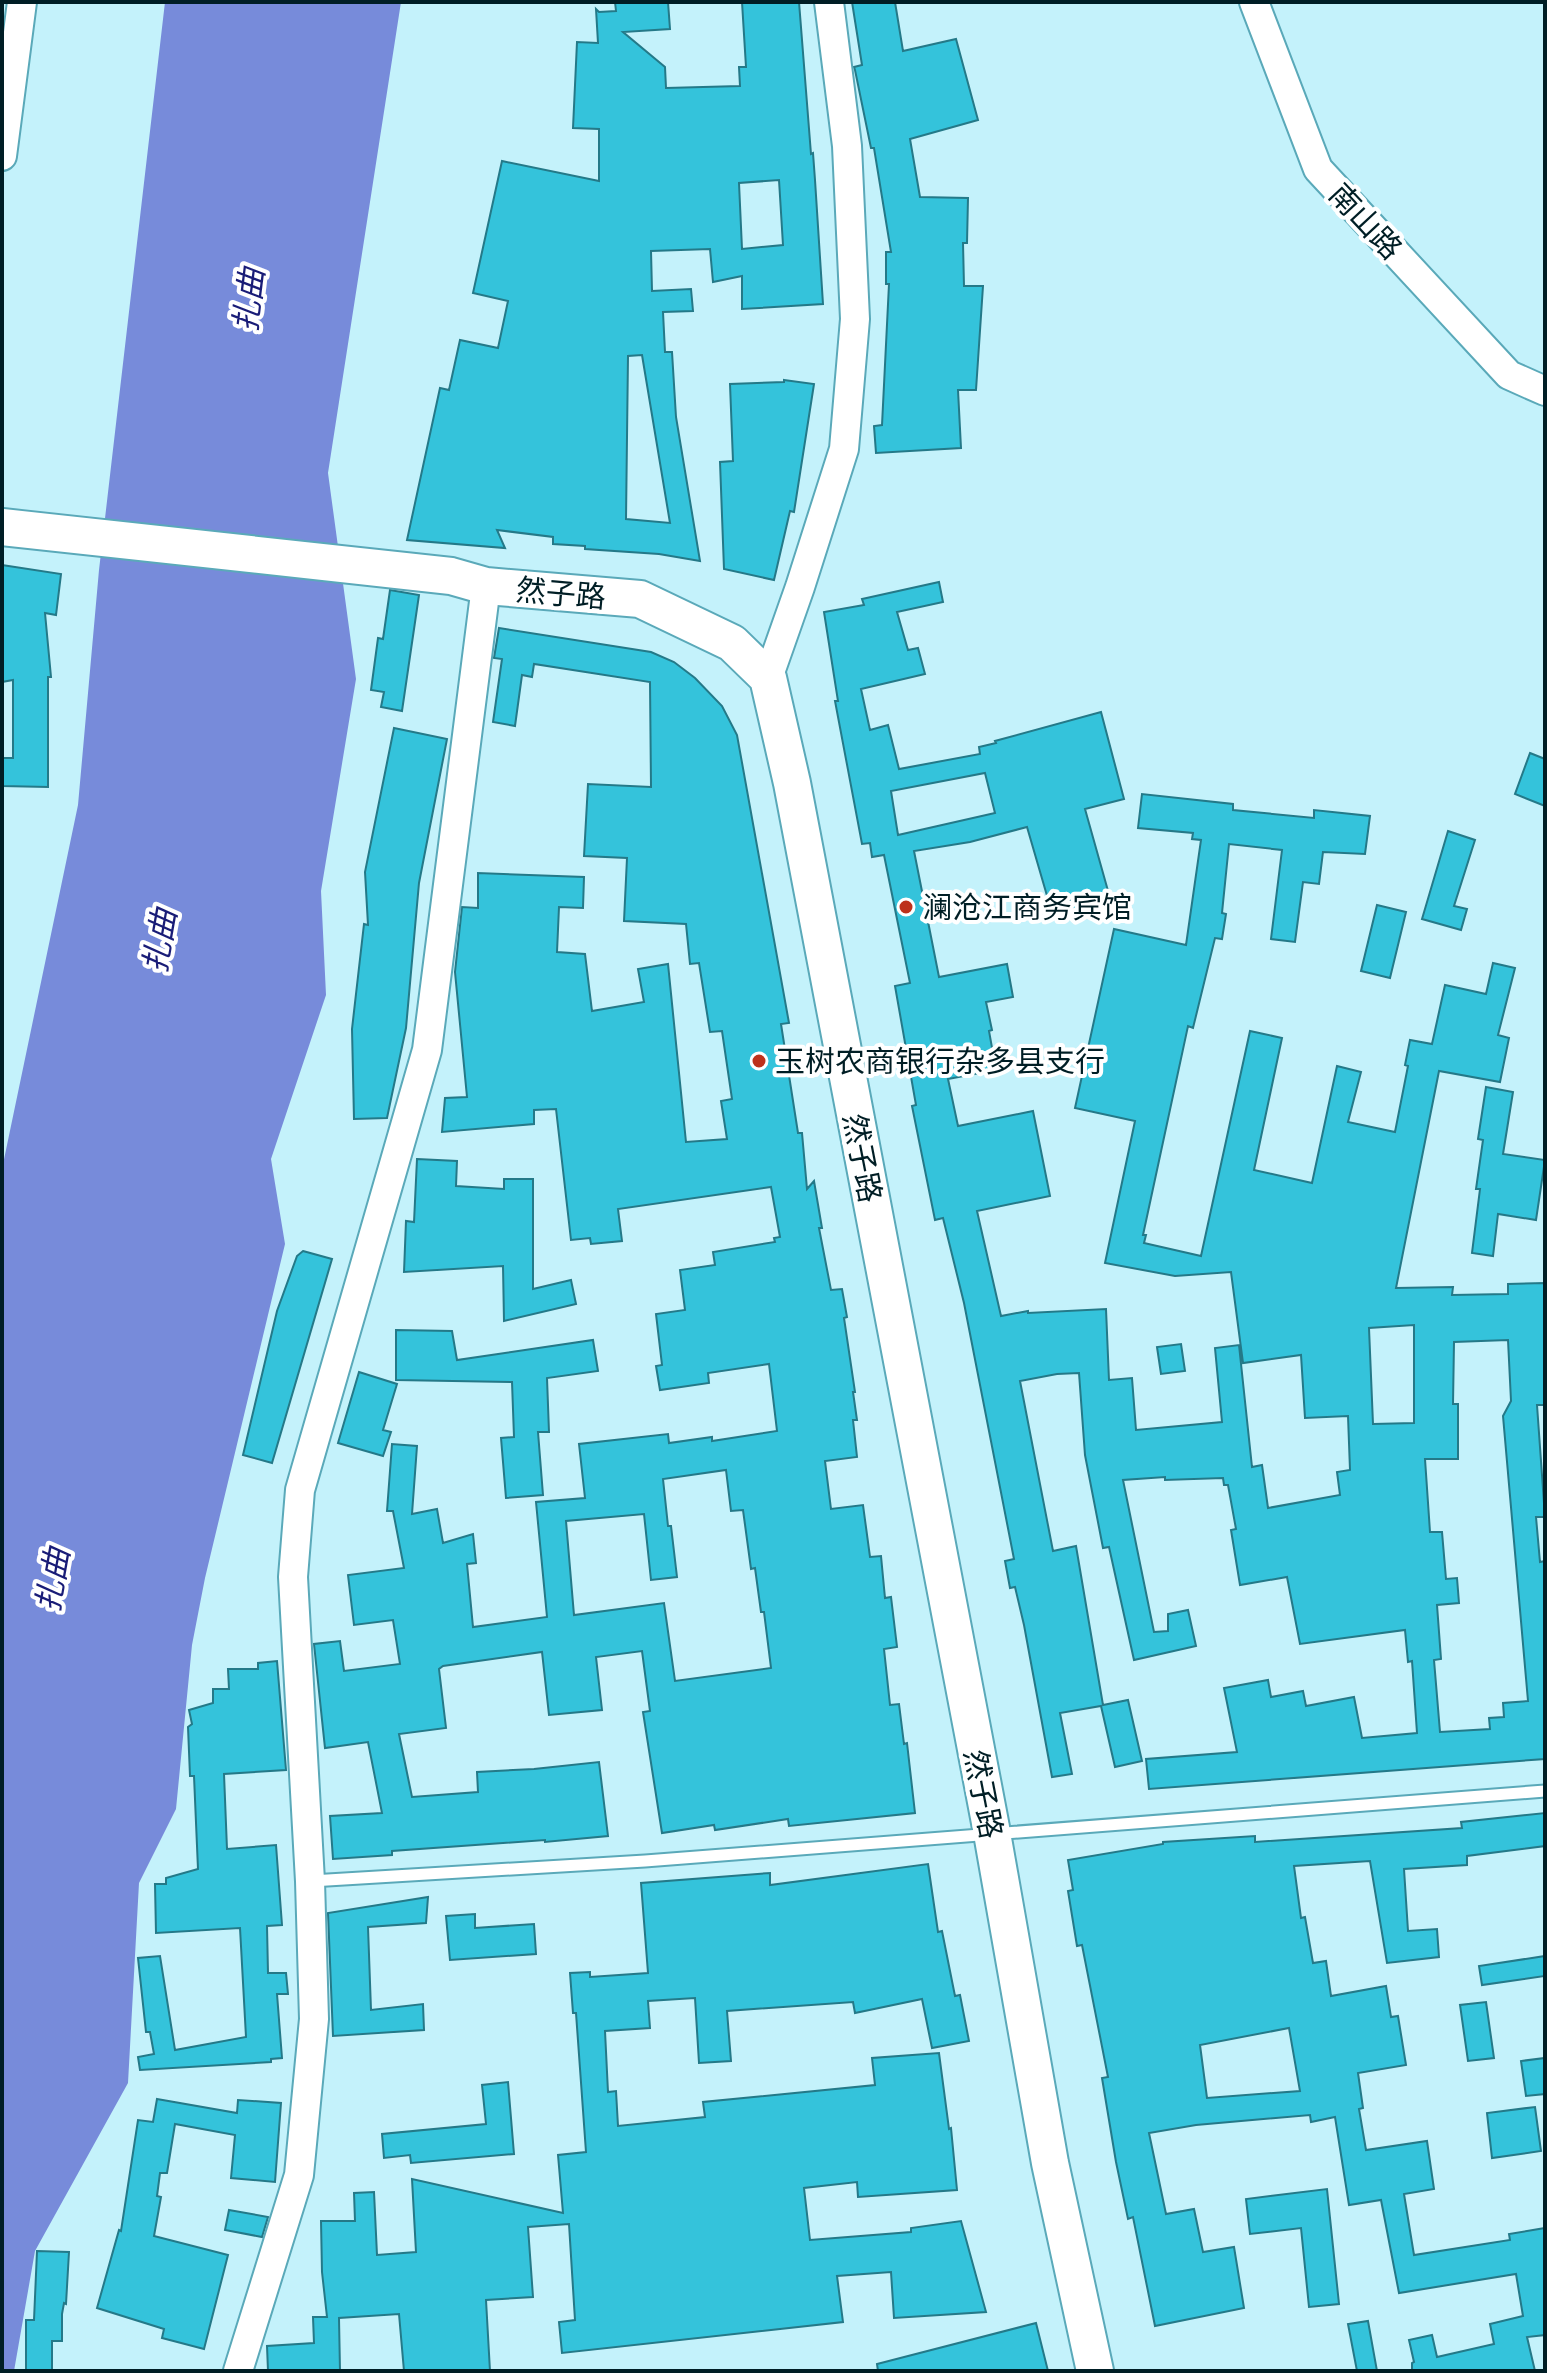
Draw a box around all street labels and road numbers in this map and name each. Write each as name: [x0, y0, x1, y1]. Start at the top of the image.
street label: 南山路: [1318, 172, 1414, 270]
street label: 然子路: [514, 566, 608, 620]
street label: 然子路: [832, 1109, 894, 1207]
street label: 然子路: [953, 1745, 1015, 1843]

